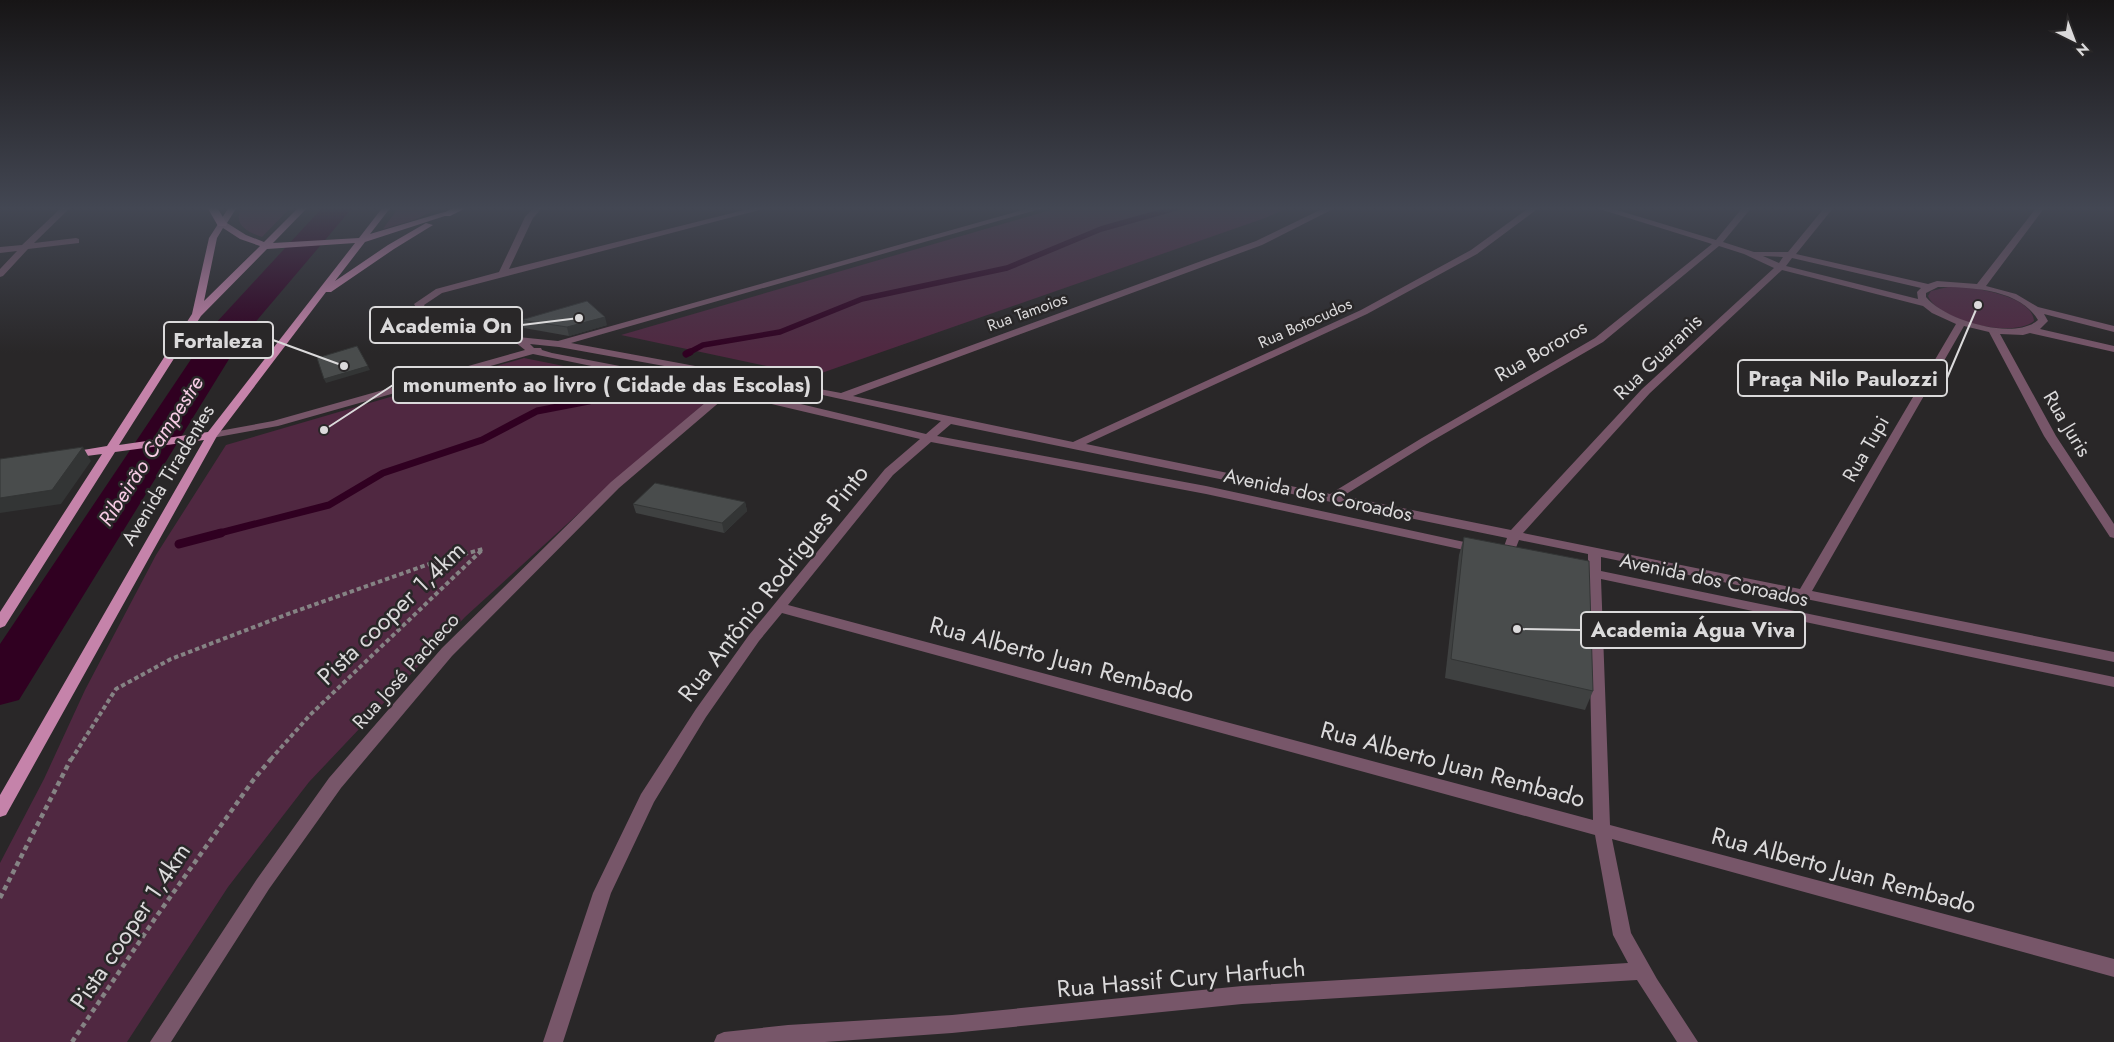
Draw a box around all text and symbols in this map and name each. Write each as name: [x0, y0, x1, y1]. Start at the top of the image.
north arrow: [2049, 15, 2099, 65]
text: N: [2072, 39, 2094, 61]
street label: Rua Tamoios: [984, 287, 1070, 337]
street label: Rua Botocudos: [1254, 292, 1356, 354]
callout: Academia On: [370, 307, 522, 343]
street label: Rua Guaranis: [1607, 307, 1709, 407]
text: Academia On: [379, 311, 512, 341]
street label: Rua Bororos: [1489, 313, 1593, 389]
callout: Fortaleza: [164, 322, 273, 358]
text: Fortaleza: [173, 326, 263, 356]
callout: Praça Nilo Paulozzi: [1738, 360, 1947, 396]
text: Praça Nilo Paulozzi: [1748, 364, 1938, 394]
callout: monumento ao livro ( Cidade das Escolas): [393, 367, 822, 403]
water label: Ribeirão Campestre: [91, 369, 211, 532]
text: monumento ao livro ( Cidade das Escolas): [403, 370, 811, 400]
street label: Rua Juris: [2036, 385, 2098, 463]
street label: Avenida Tiradentes: [114, 399, 222, 551]
street label: Rua Tupi: [1835, 411, 1897, 487]
street label: Rua Antônio Rodrigues Pinto: [669, 457, 877, 709]
street label: Avenida dos Coroados: [1221, 461, 1415, 529]
street label: Pista cooper 1,4km: [309, 533, 473, 693]
street label: Avenida dos Coroados: [1617, 546, 1811, 614]
street label: Rua José Pacheco: [346, 606, 466, 736]
street label: Rua Alberto Juan Rembado: [926, 607, 1198, 711]
callout: Academia Água Viva: [1581, 612, 1805, 648]
text: Academia Água Viva: [1590, 615, 1795, 645]
street label: Rua Alberto Juan Rembado: [1317, 712, 1589, 816]
street label: Rua Alberto Juan Rembado: [1708, 818, 1980, 922]
street label: Pista cooper 1,4km: [61, 836, 199, 1016]
street label: Rua Hassif Cury Harfuch: [1055, 950, 1307, 1006]

